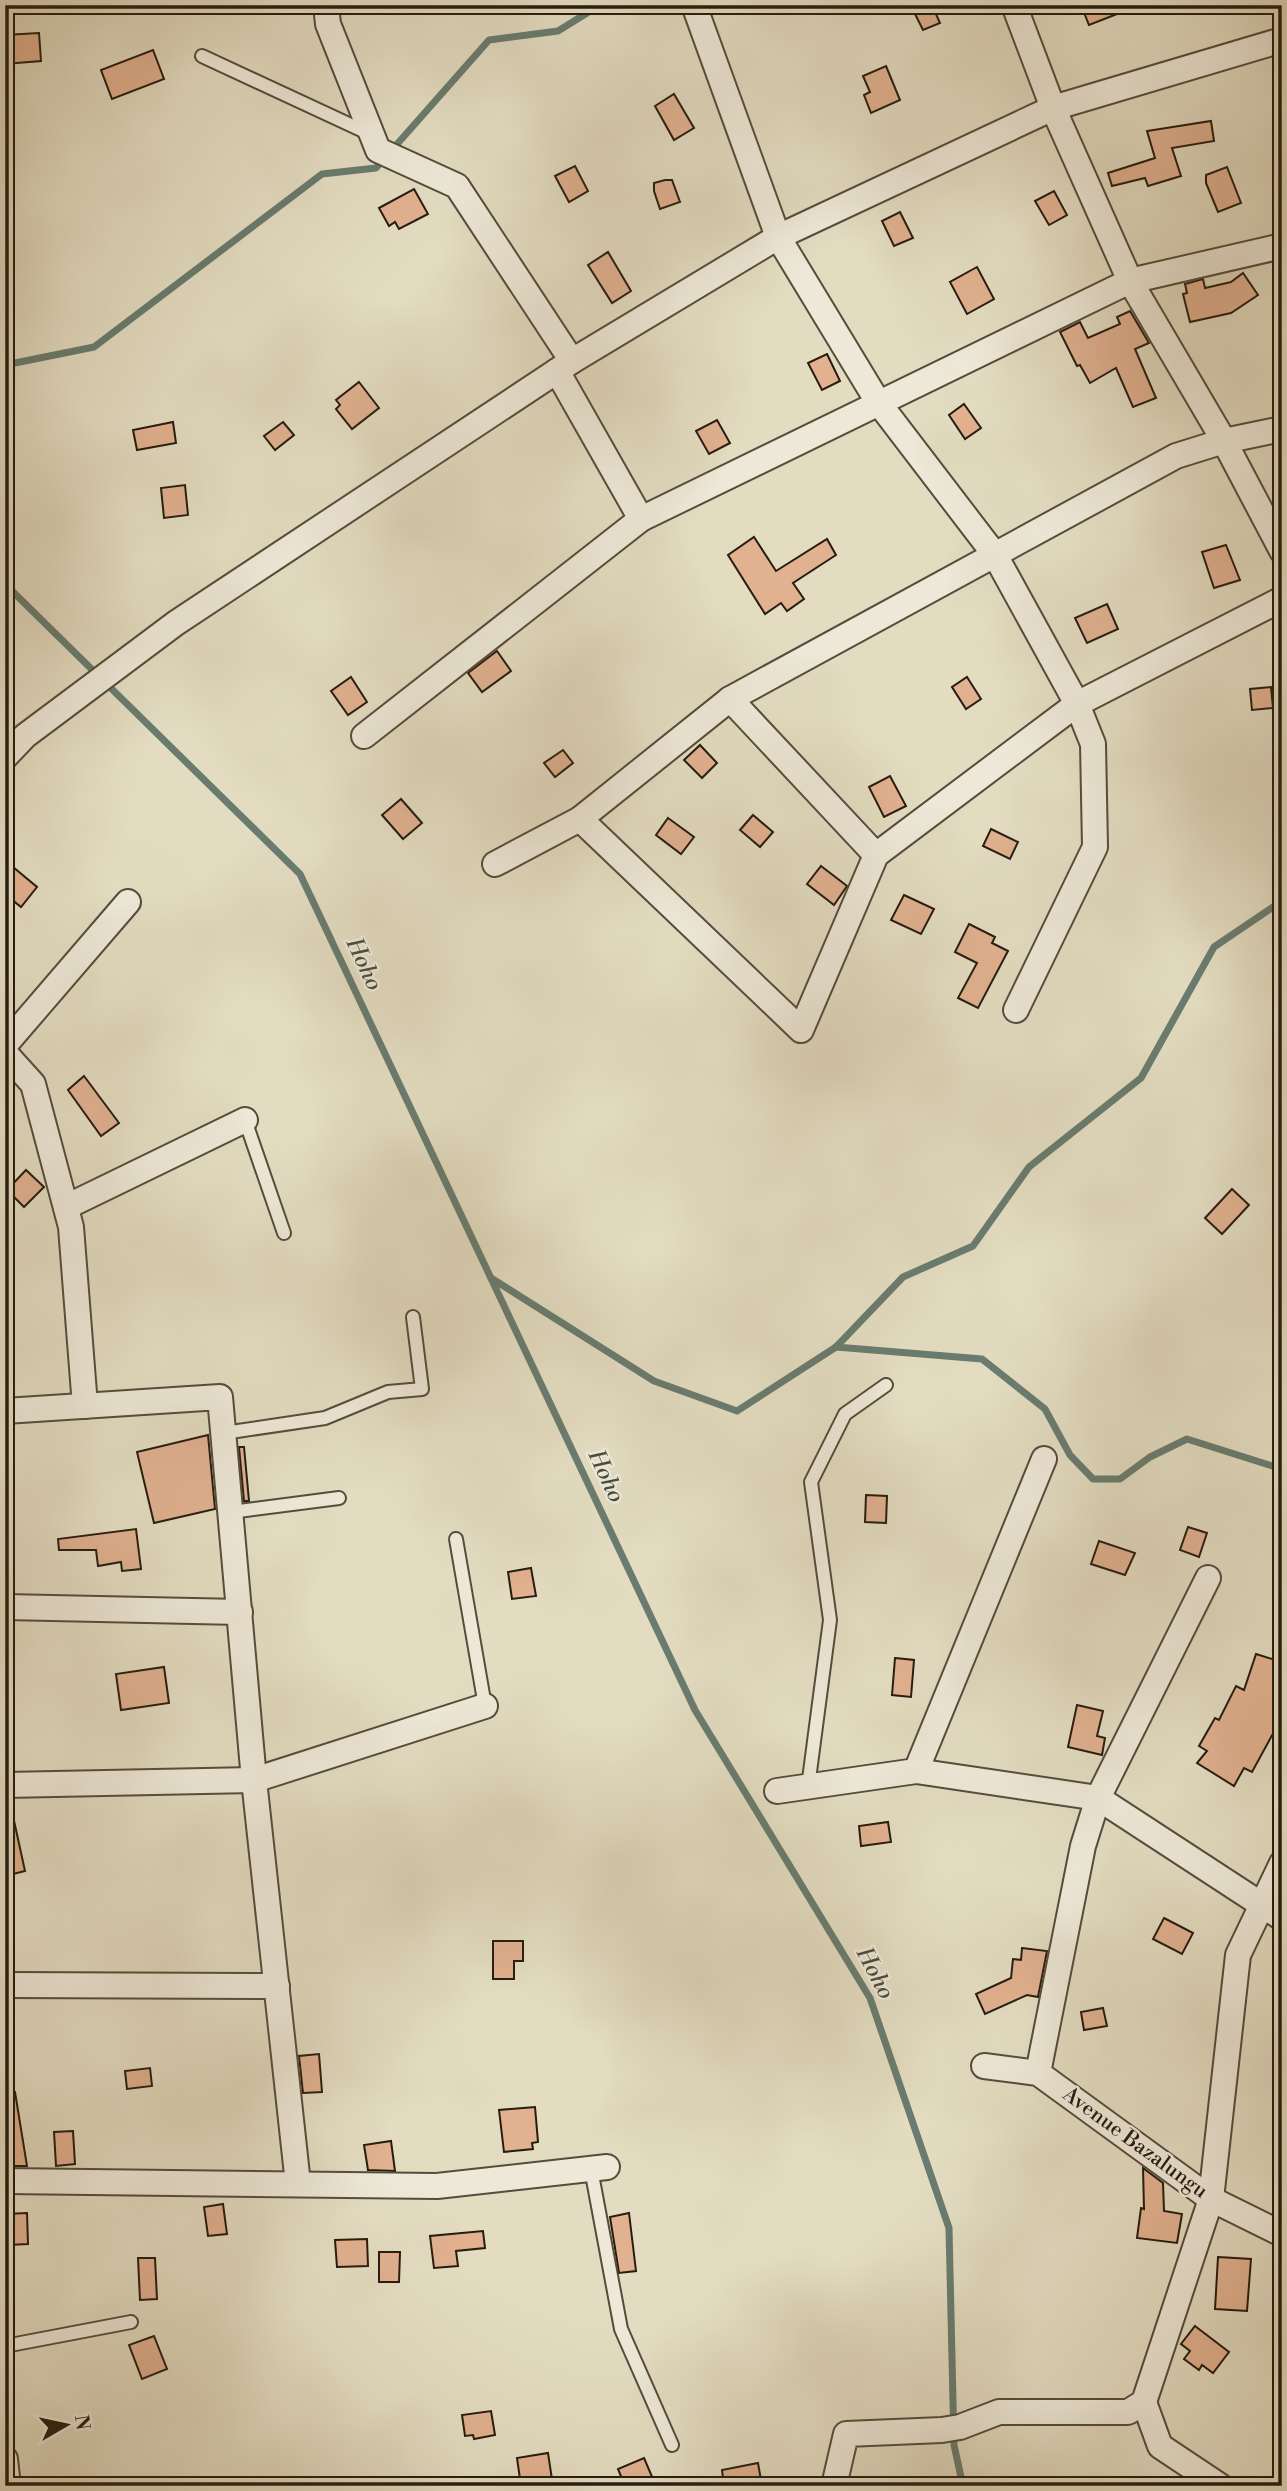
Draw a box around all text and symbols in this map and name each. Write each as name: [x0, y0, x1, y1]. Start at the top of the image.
water label: Hoho: [339, 932, 388, 995]
water label: Hoho: [581, 1444, 630, 1507]
water label: Hoho: [849, 1941, 900, 2004]
street label: Avenue Bazalungu: [1056, 2081, 1213, 2204]
north arrow: [32, 2390, 102, 2460]
text: N: [69, 2413, 95, 2432]

